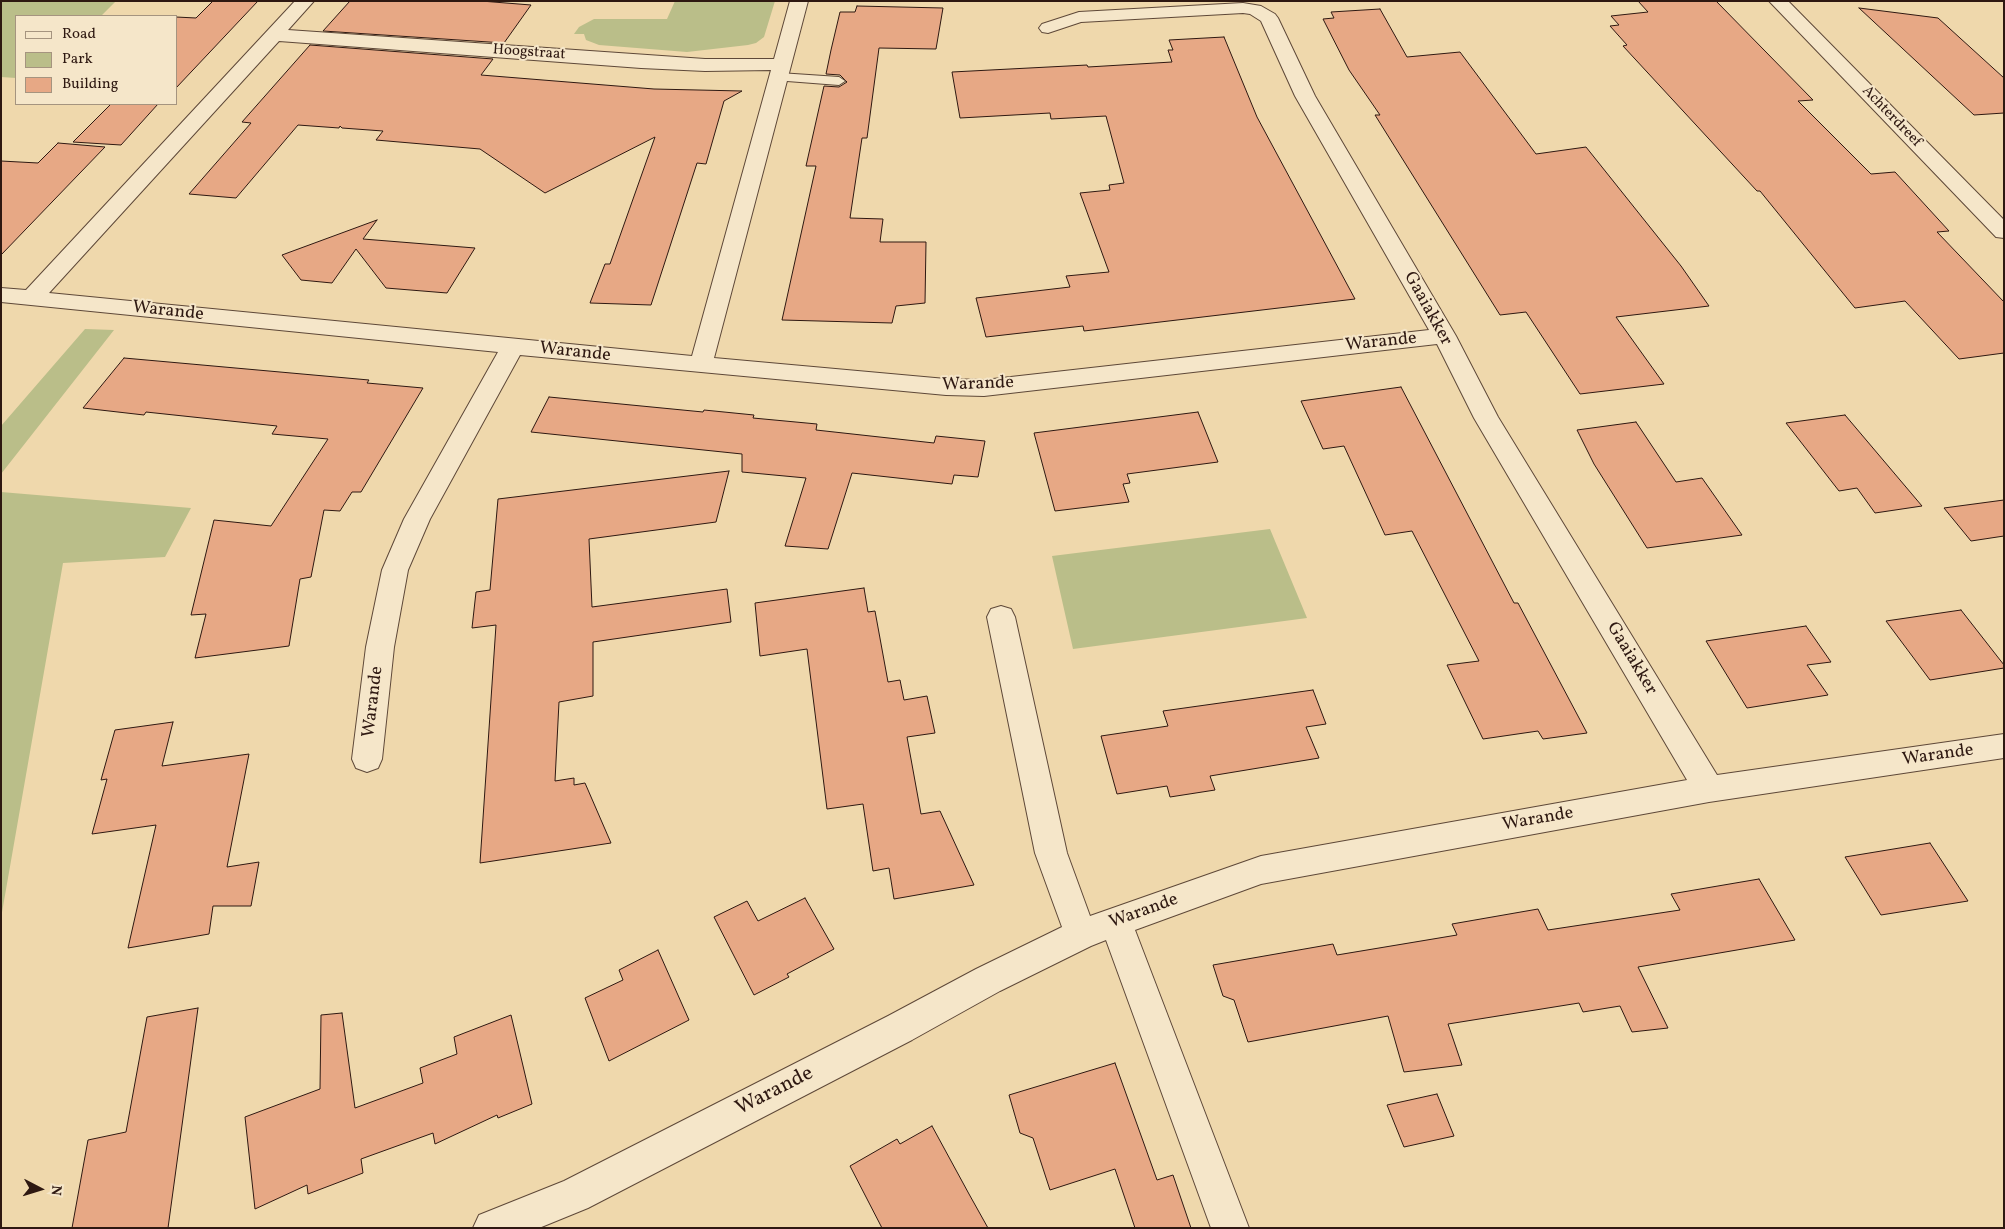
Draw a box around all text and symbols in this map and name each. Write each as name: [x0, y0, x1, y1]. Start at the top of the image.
legend: [15, 15, 178, 105]
text: Road: [62, 24, 96, 45]
street label: Hoogstraat: [492, 41, 566, 65]
text: Park: [62, 49, 93, 70]
text: Building: [62, 74, 118, 95]
street label: Achterdreef: [1857, 83, 1925, 151]
street label: Gaaiakker: [1398, 268, 1456, 350]
street label: Warande: [131, 298, 205, 326]
street label: Warande: [1344, 329, 1418, 357]
street label: Warande: [538, 339, 612, 367]
street label: Warande: [942, 373, 1014, 397]
street label: Gaaiakker: [1601, 619, 1661, 699]
street label: Warande: [359, 665, 389, 739]
street label: Warande: [1901, 740, 1975, 772]
street label: Warande: [1501, 803, 1575, 837]
street label: Warande: [1107, 890, 1181, 934]
street label: Warande: [732, 1062, 818, 1122]
north arrow: [15, 1164, 65, 1214]
text: N: [46, 1184, 65, 1196]

